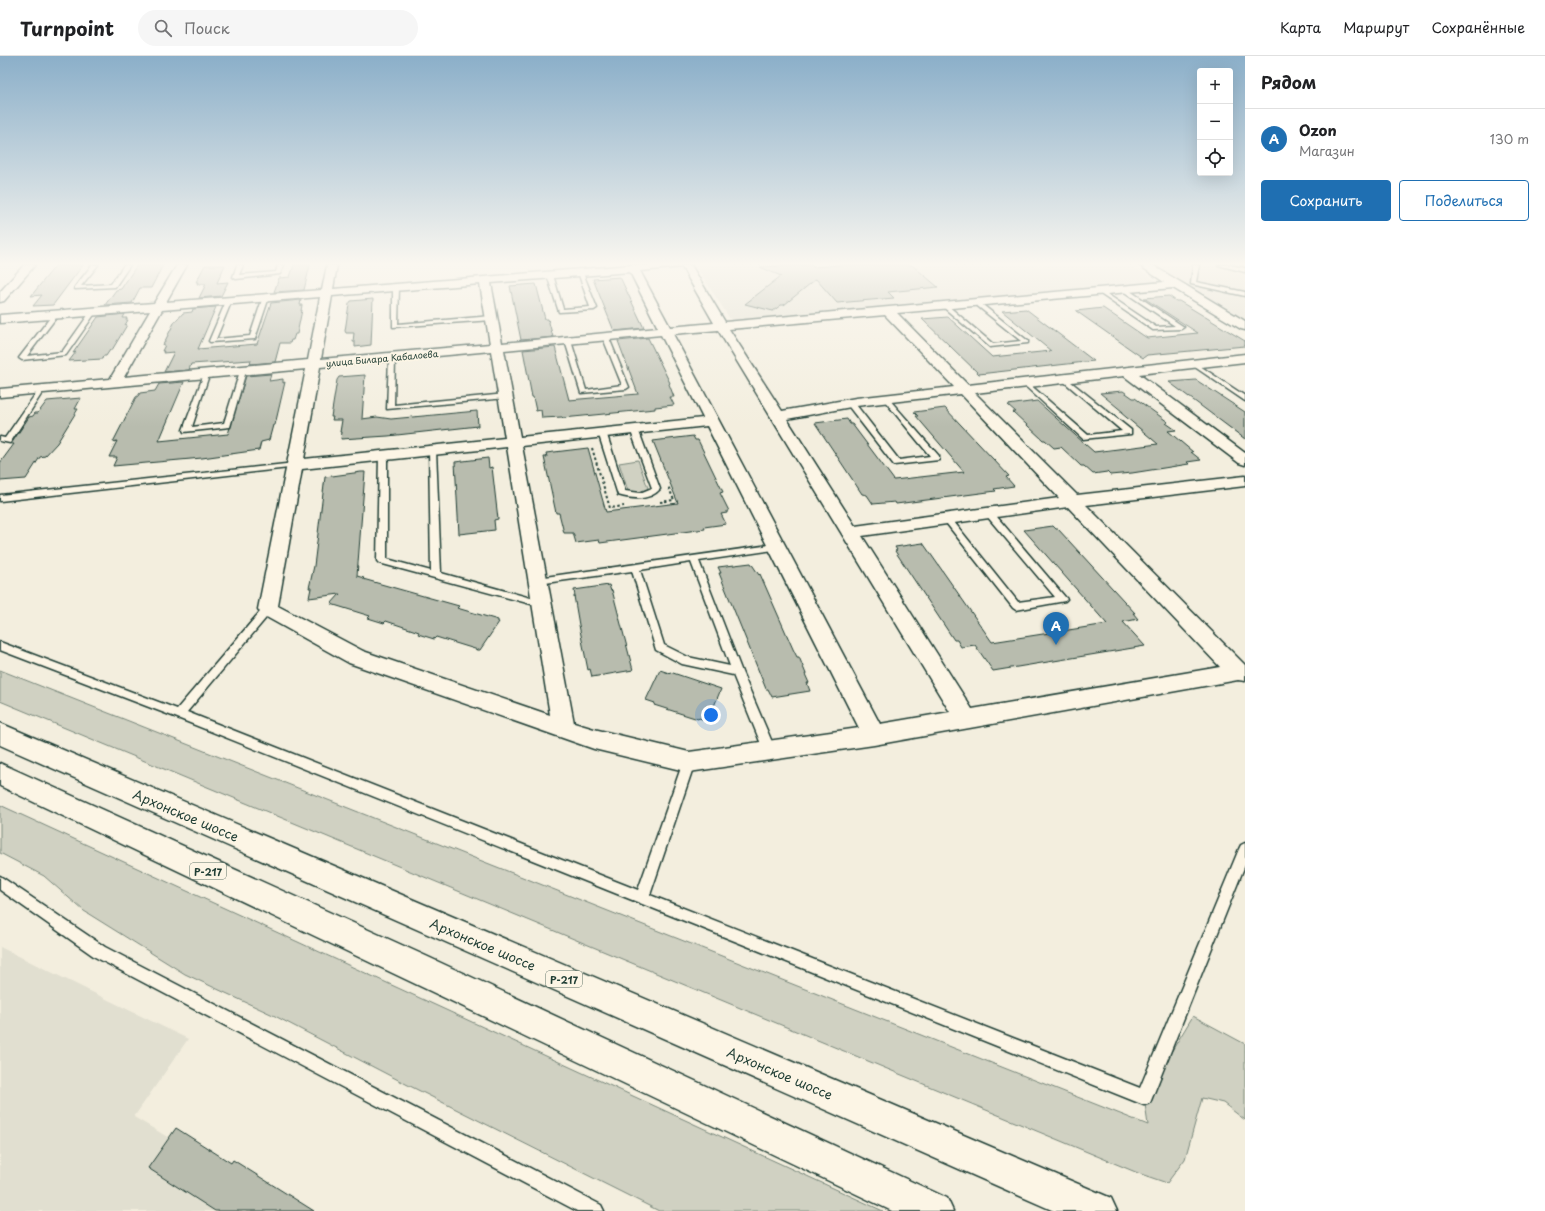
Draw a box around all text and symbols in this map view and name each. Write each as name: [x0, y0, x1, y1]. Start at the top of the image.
search box: [138, 10, 418, 46]
text: Turnpoint: [20, 14, 114, 42]
text: Поиск: [184, 16, 230, 39]
icon: search: [152, 17, 174, 39]
text: Карта: [1280, 17, 1321, 38]
text: Маршрут: [1343, 17, 1409, 38]
text: Сохранённые: [1431, 17, 1525, 38]
map controls: [1197, 68, 1233, 176]
button: +: [1197, 68, 1233, 104]
text: Рядом: [1261, 69, 1316, 95]
button: −: [1197, 104, 1233, 140]
text: Ozon: [1299, 118, 1337, 141]
text: A: [1269, 129, 1279, 148]
text: 130 m: [1490, 129, 1529, 148]
button: locate: [1197, 140, 1233, 176]
text: Магазин: [1299, 141, 1355, 160]
button: Сохранить: [1261, 180, 1391, 221]
button: Поделиться: [1399, 180, 1529, 221]
street label: улица Билара Кабалоева: [325, 346, 439, 370]
pin: A: [1043, 612, 1069, 645]
your location: [701, 705, 721, 725]
street label: Архонское шоссе: [130, 784, 242, 846]
road number: Р-217: [190, 863, 226, 879]
street label: Архонское шоссе: [427, 913, 539, 975]
road number: Р-217: [546, 971, 582, 987]
street label: Архонское шоссе: [724, 1042, 836, 1104]

